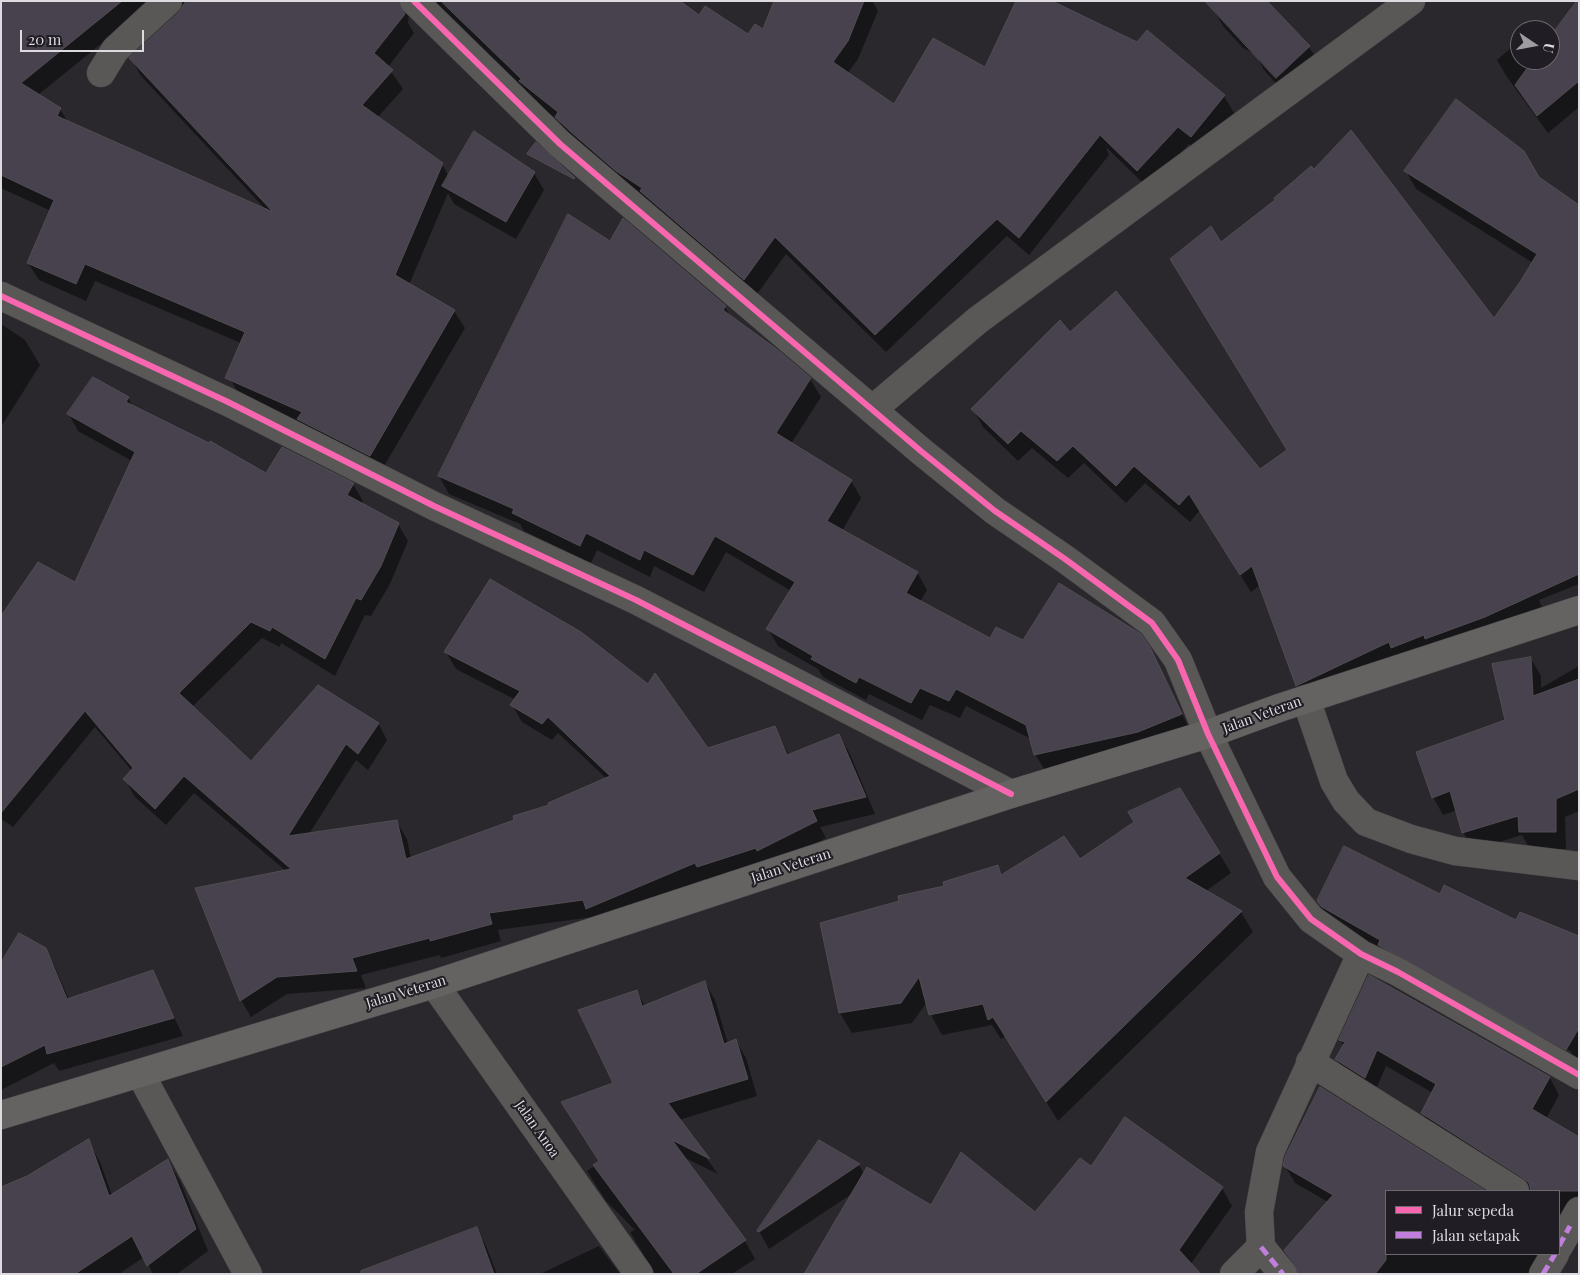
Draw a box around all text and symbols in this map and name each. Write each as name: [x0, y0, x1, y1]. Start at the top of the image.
scale bar: [22, 20, 146, 52]
north arrow: [1510, 20, 1560, 70]
text: 20 m: [28, 29, 61, 49]
text: U: [1539, 41, 1559, 55]
street label: Jalan Veteran: [1220, 693, 1304, 737]
street label: Jalan Veteran: [749, 845, 833, 887]
street label: Jalan Veteran: [364, 972, 448, 1012]
street label: Jalan Anoa: [511, 1097, 563, 1161]
legend: [1385, 1190, 1560, 1255]
text: Jalur sepeda: [1432, 1200, 1514, 1220]
text: Jalan setapak: [1432, 1225, 1520, 1245]

